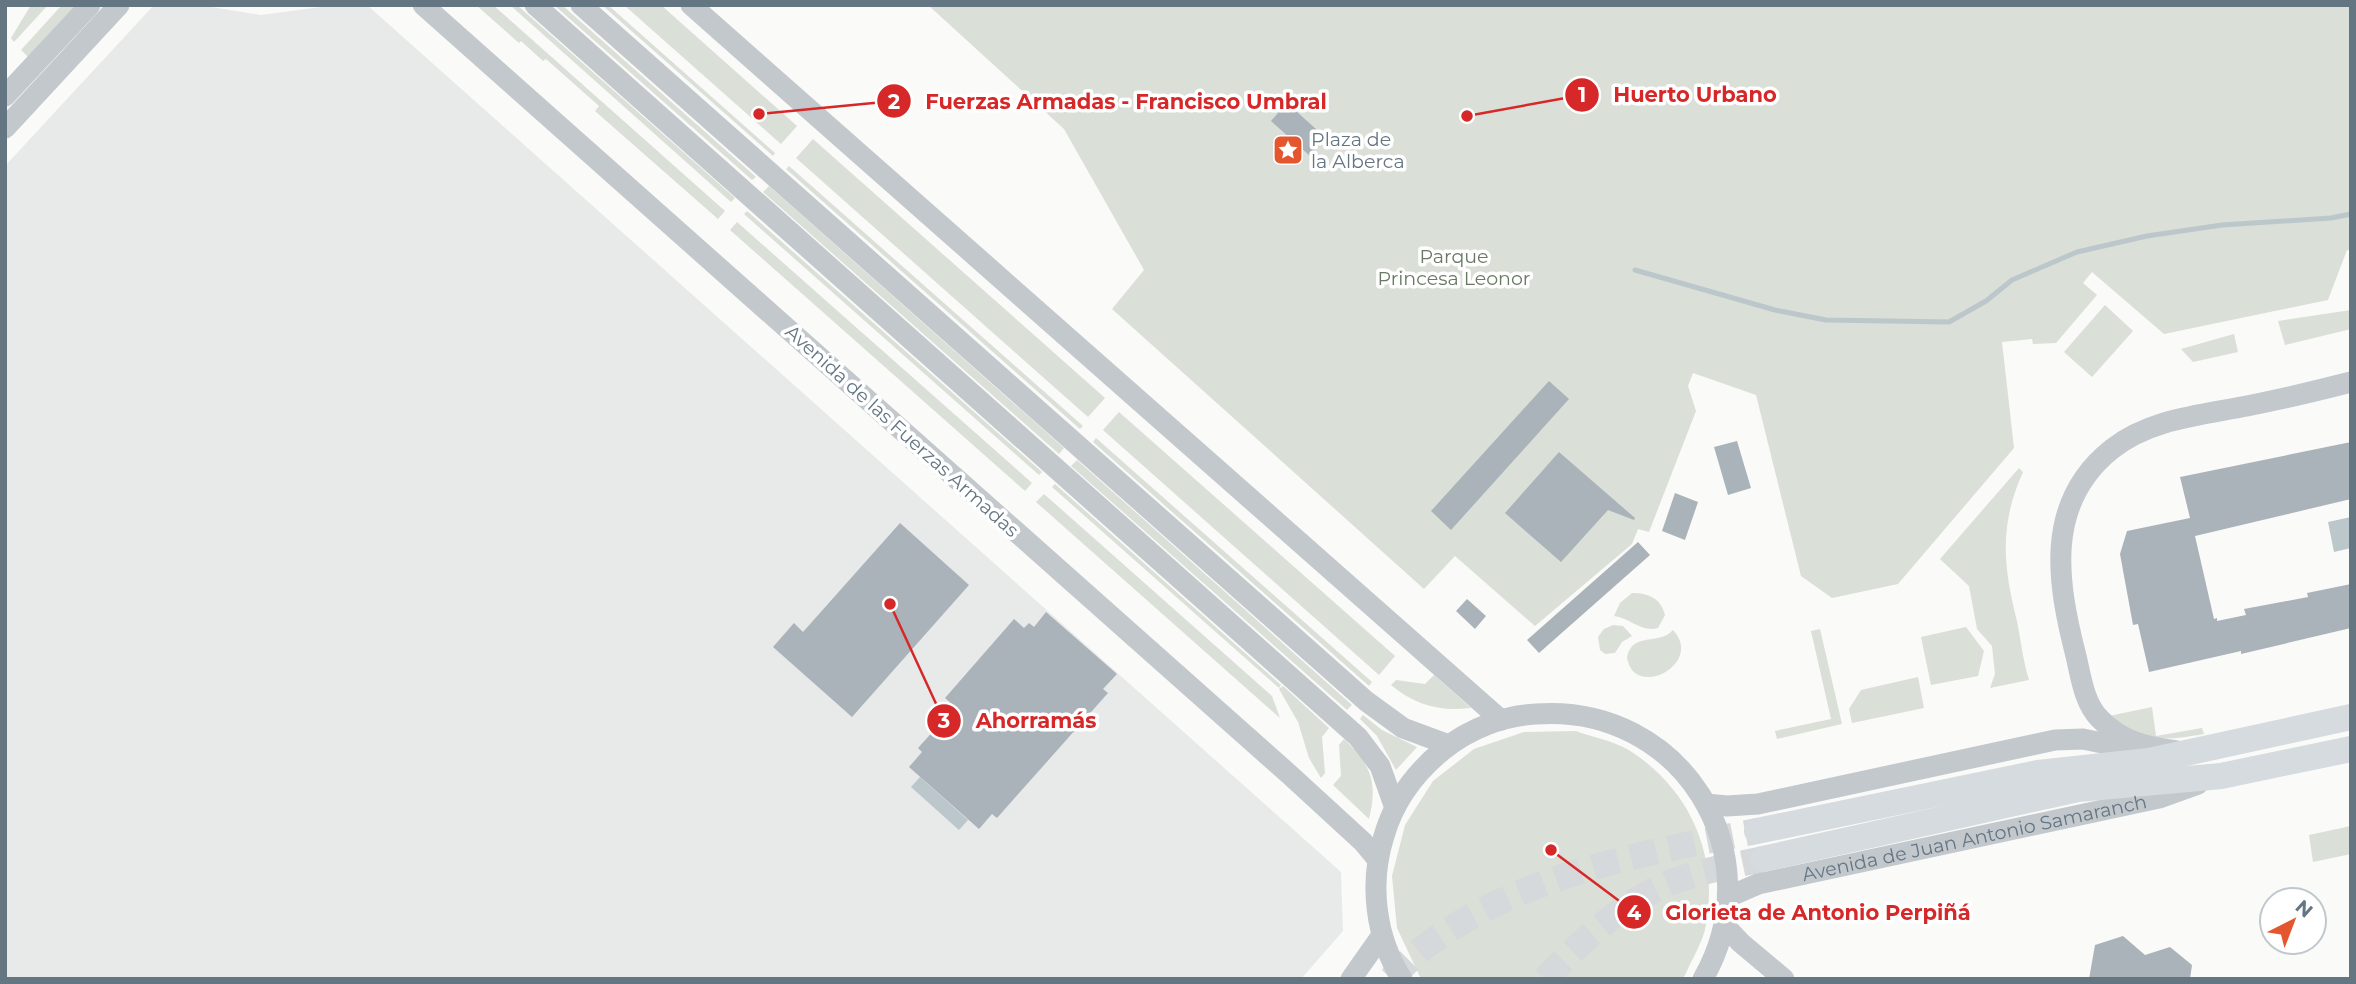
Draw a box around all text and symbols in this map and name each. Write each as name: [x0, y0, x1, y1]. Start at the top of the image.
callout: Huerto Urbano: [1564, 74, 1791, 116]
callout: Fuerzas Armadas - Francisco Umbral: [876, 80, 1340, 122]
text: 1: [1578, 82, 1586, 107]
text: Huerto Urbano: [1613, 82, 1777, 107]
text: 2: [888, 89, 900, 114]
text: Fuerzas Armadas - Francisco Umbral: [925, 89, 1327, 114]
place label: Plaza de la Alberca: [1311, 128, 1405, 173]
place icon: Plaza de la Alberca: [1271, 133, 1305, 167]
park label: Parque Princesa Leonor: [1378, 245, 1530, 290]
street label: Avenida de las Fuerzas Armadas: [781, 320, 1023, 542]
callout: Ahorramás: [926, 700, 1110, 742]
text: 3: [937, 708, 950, 733]
text: Ahorramás: [975, 708, 1096, 733]
street label: Avenida de Juan Antonio Samaranch: [1800, 789, 2149, 886]
north arrow: [2258, 886, 2328, 956]
callout: Glorieta de Antonio Perpiñá: [1616, 891, 1985, 933]
text: N: [2291, 895, 2317, 922]
text: 4: [1627, 900, 1642, 925]
text: Glorieta de Antonio Perpiñá: [1665, 900, 1971, 925]

